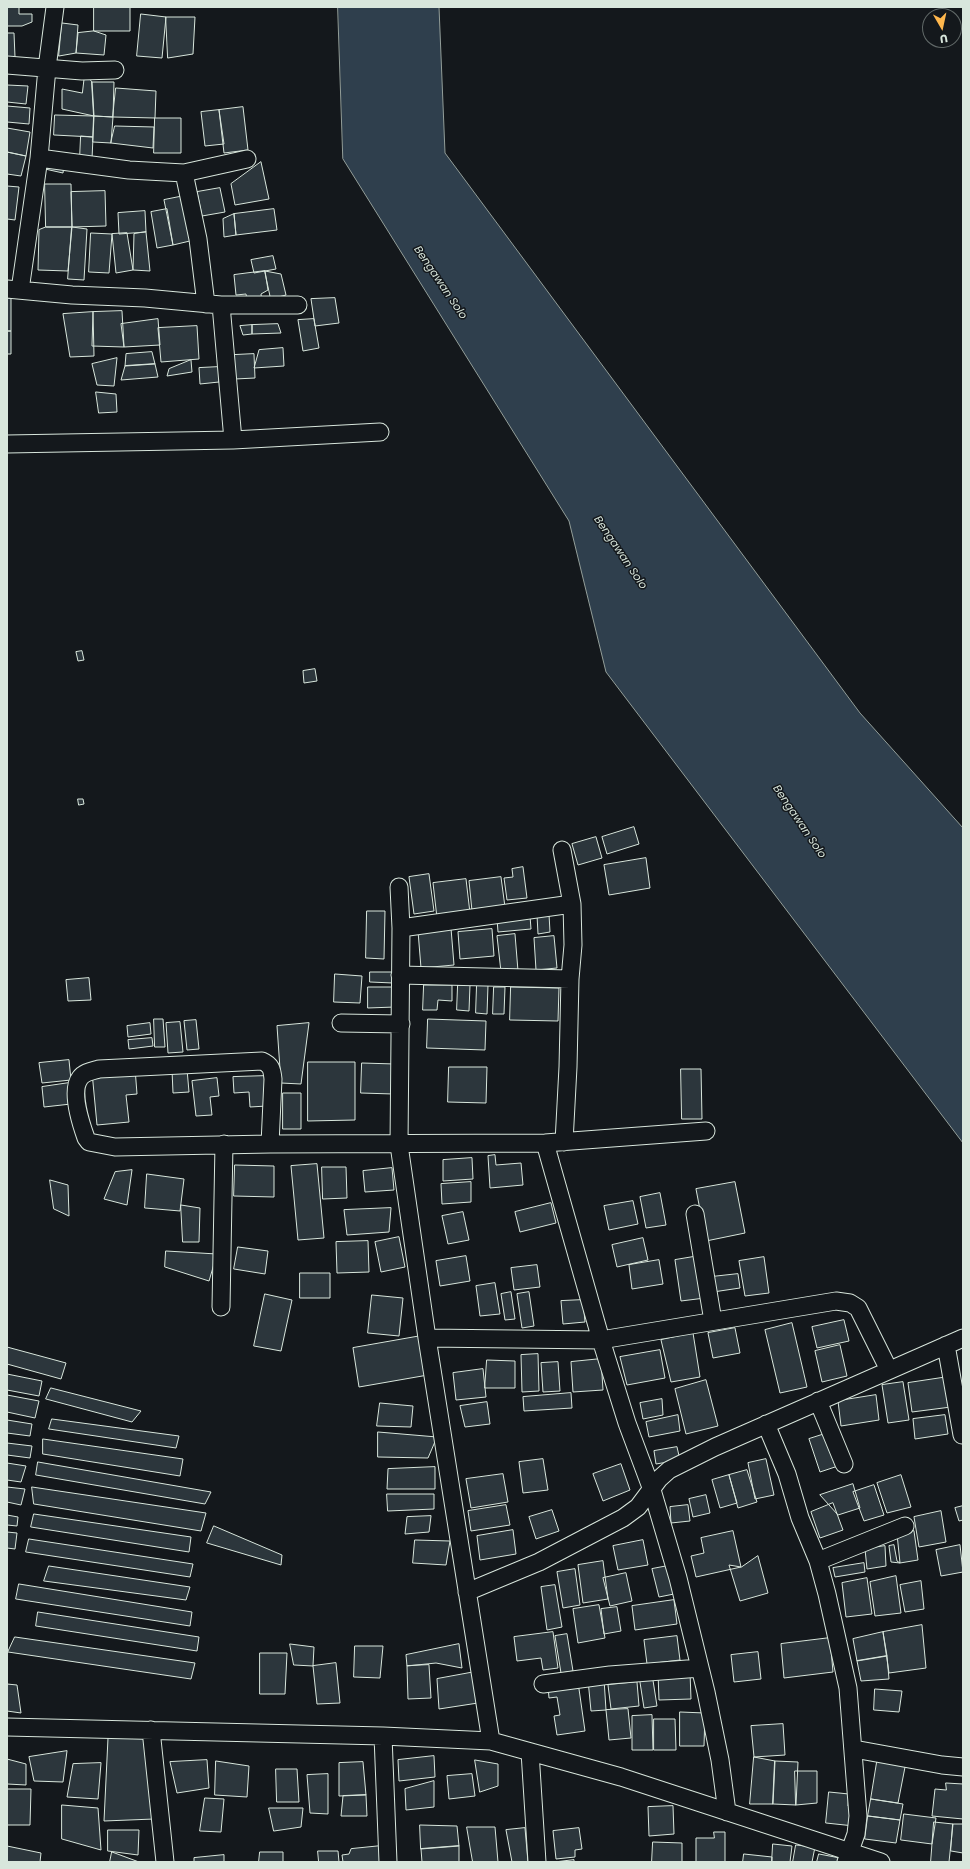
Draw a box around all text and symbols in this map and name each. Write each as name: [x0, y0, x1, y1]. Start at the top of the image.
north arrow: [922, 8, 962, 48]
text: U: [939, 30, 949, 47]
water label: Bengawan Solo: [411, 244, 469, 322]
water label: Bengawan Solo: [591, 514, 649, 592]
water label: Bengawan Solo: [770, 783, 828, 861]

